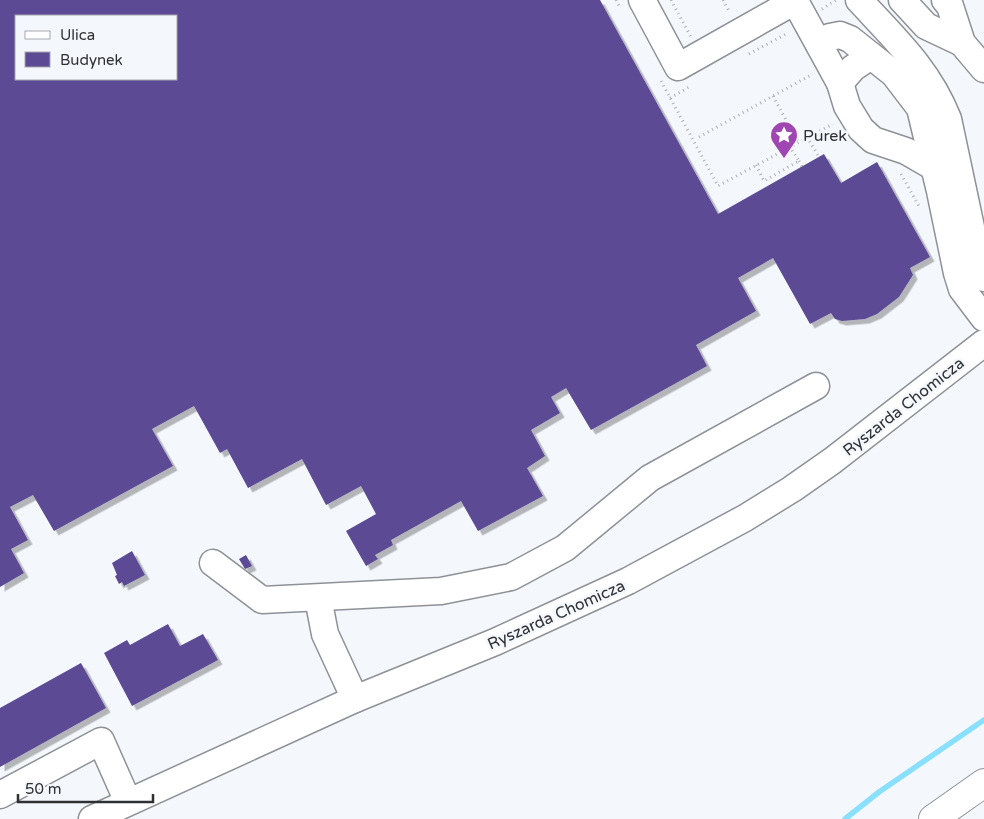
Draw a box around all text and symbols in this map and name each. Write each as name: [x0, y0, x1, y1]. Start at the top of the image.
legend: [15, 15, 178, 80]
text: Ulica: [60, 26, 95, 44]
text: Budynek: [60, 51, 123, 69]
place icon: Purek: [769, 120, 799, 159]
place label: Purek: [803, 126, 847, 146]
street label: Ryszarda Chomicza: [839, 353, 968, 460]
street label: Ryszarda Chomicza: [485, 576, 628, 654]
scale bar: [18, 772, 152, 804]
text: 50 m: [25, 780, 62, 798]

